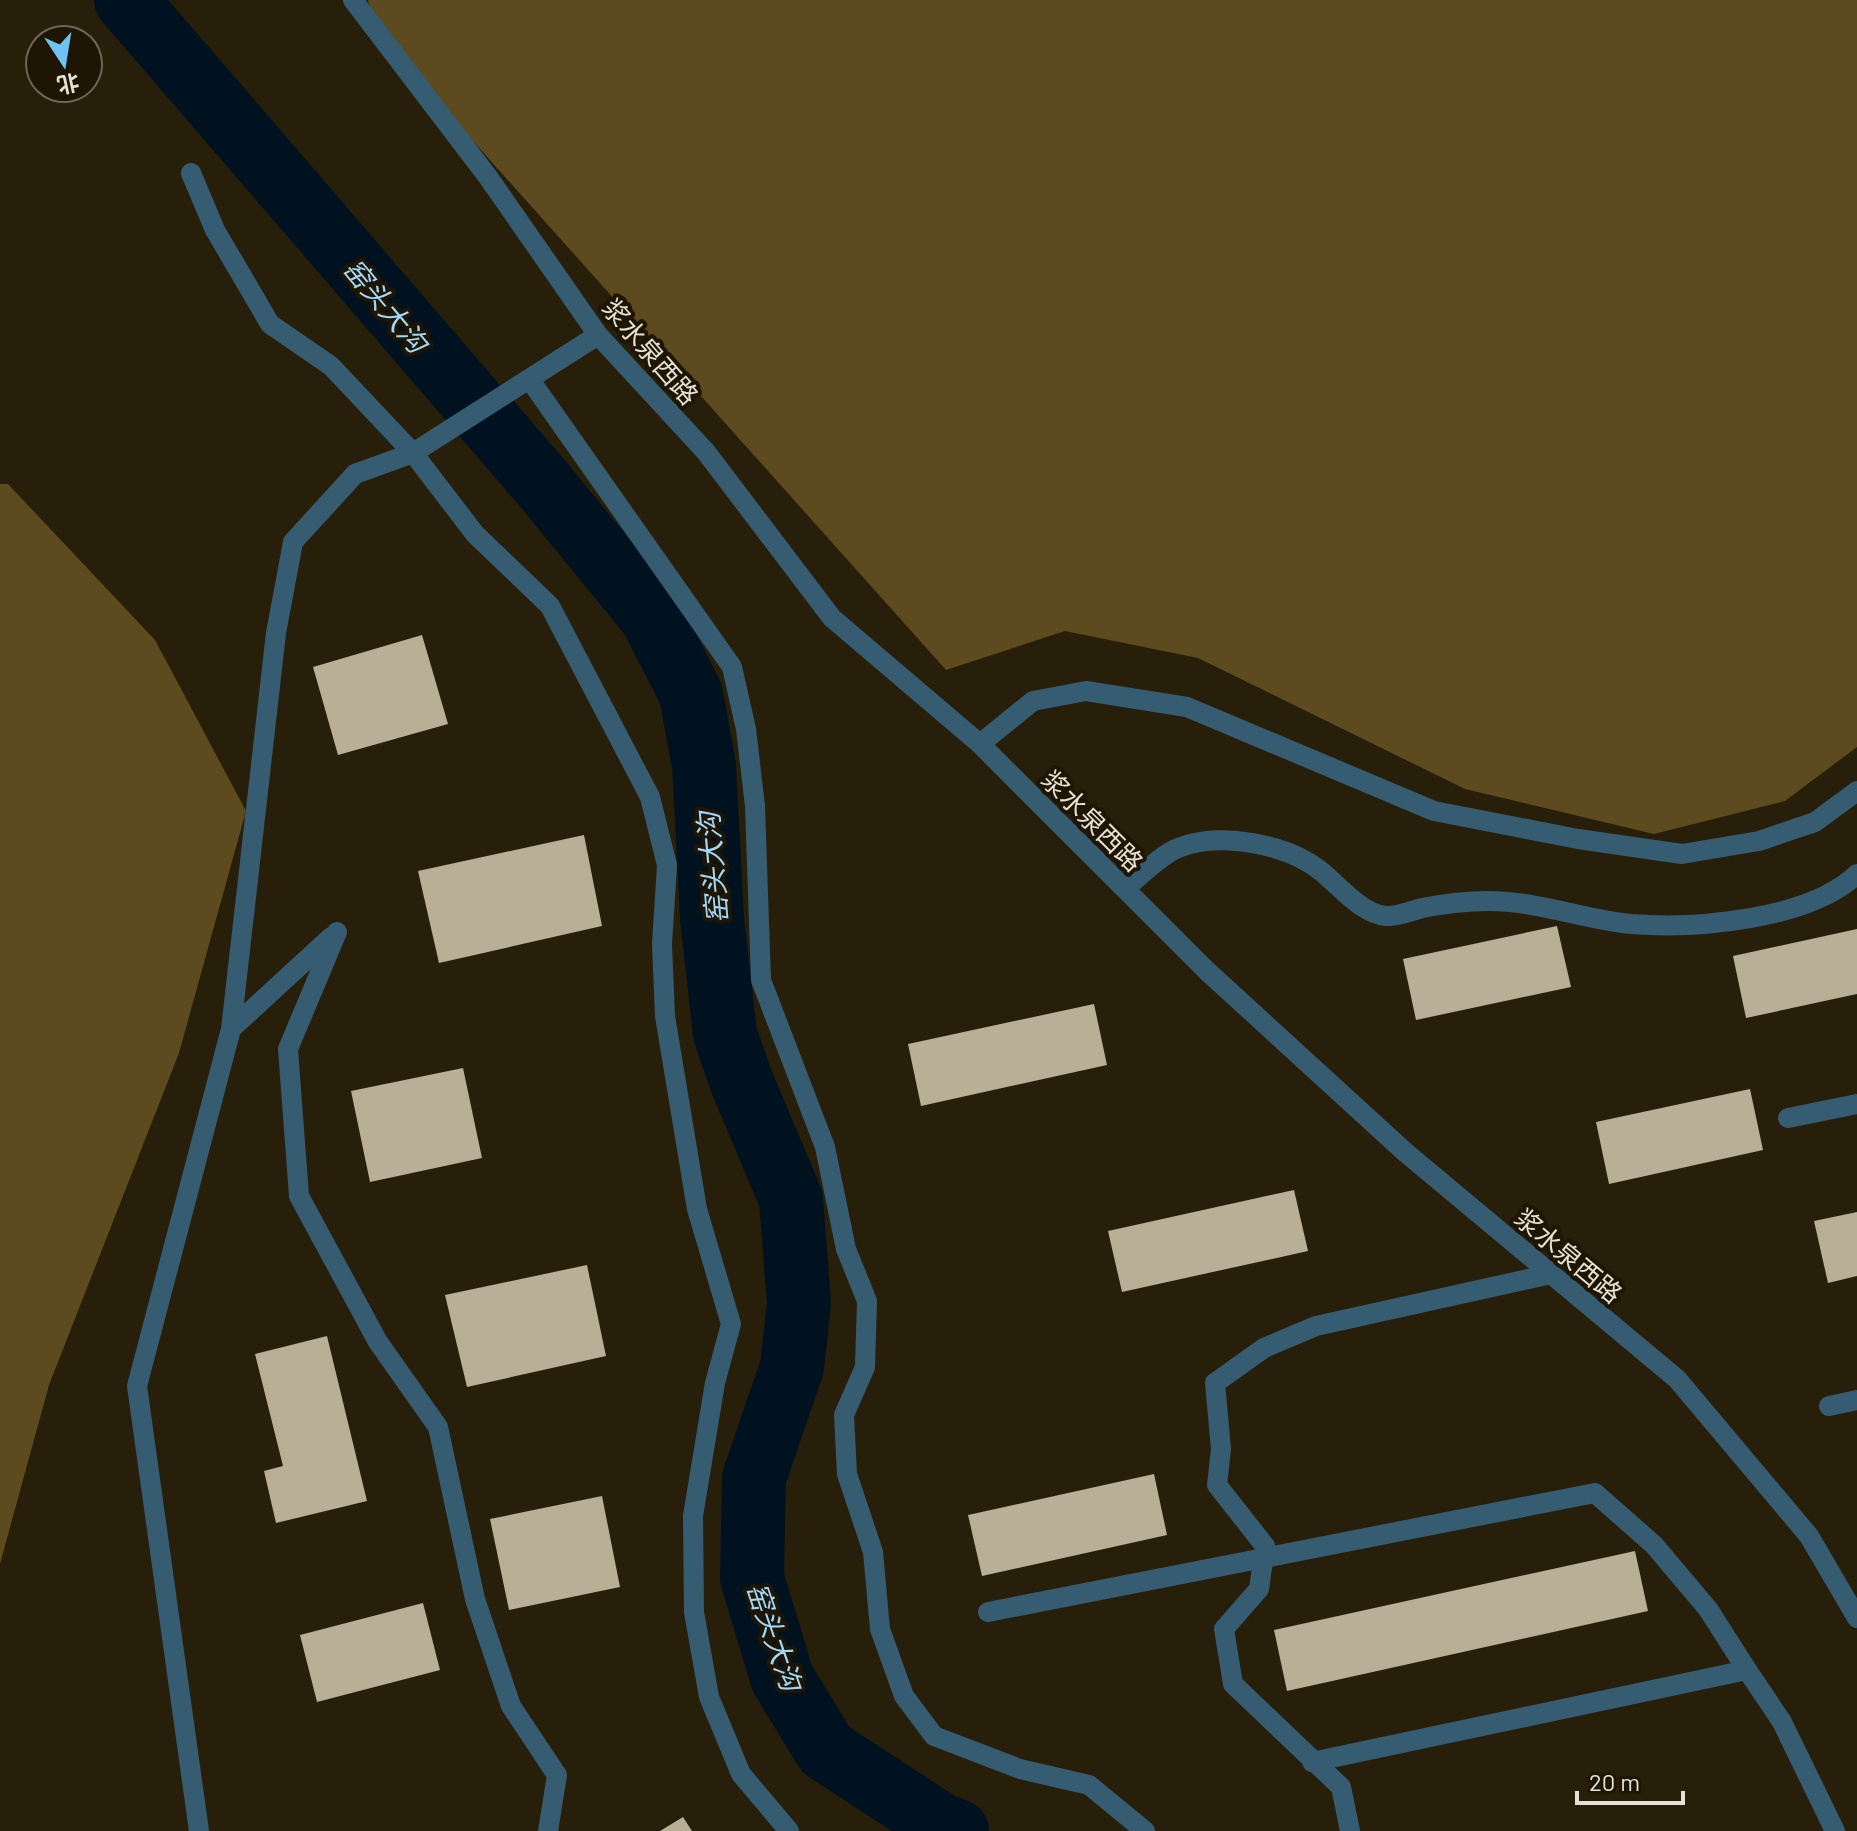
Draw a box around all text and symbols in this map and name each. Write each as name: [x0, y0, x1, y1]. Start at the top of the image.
north arrow: [24, 24, 104, 104]
text: 北: [55, 70, 82, 100]
water label: 窑头大沟: [337, 251, 437, 361]
street label: 浆水泉西路: [597, 292, 705, 410]
street label: 浆水泉西路: [1036, 763, 1150, 877]
water label: 窑头大沟: [690, 808, 734, 925]
street label: 浆水泉西路: [1509, 1201, 1629, 1309]
water label: 窑头大沟: [741, 1578, 810, 1697]
scale bar: [1577, 1755, 1683, 1805]
text: 20 m: [1589, 1767, 1640, 1796]

